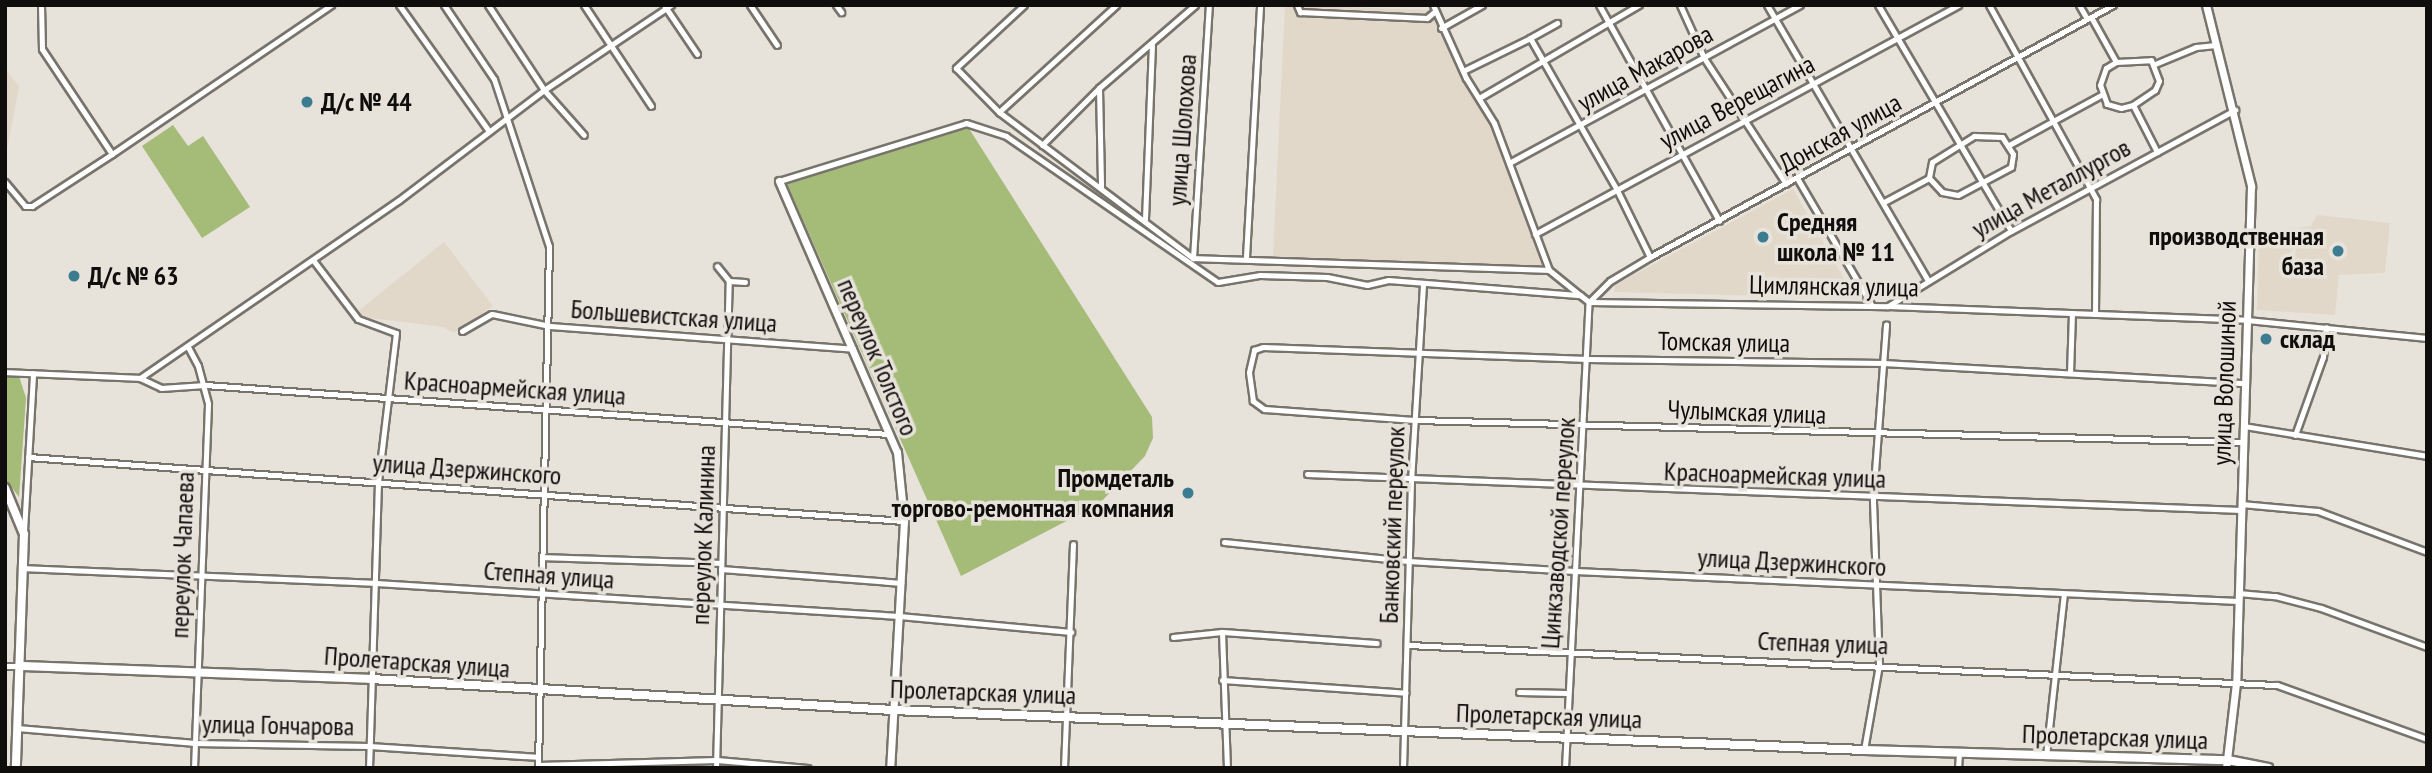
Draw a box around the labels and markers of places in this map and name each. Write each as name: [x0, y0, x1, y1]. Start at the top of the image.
place label: Д/с № 44: [321, 86, 412, 118]
marker: Д/с № 44: [299, 94, 315, 110]
place label: Средняя школа № 11: [1777, 206, 1895, 268]
place label: производственная база: [2149, 220, 2324, 282]
marker: Средняя школа № 11: [1755, 229, 1771, 245]
marker: производственная база: [2330, 243, 2346, 259]
place label: Д/с № 63: [88, 260, 179, 292]
marker: Д/с № 63: [66, 268, 82, 284]
place label: склад: [2280, 323, 2335, 355]
marker: склад: [2258, 331, 2274, 347]
place label: Промдеталь торгово-ремонтная компания: [892, 462, 1174, 524]
marker: Промдеталь торгово-ремонтная компания: [1180, 485, 1196, 501]

